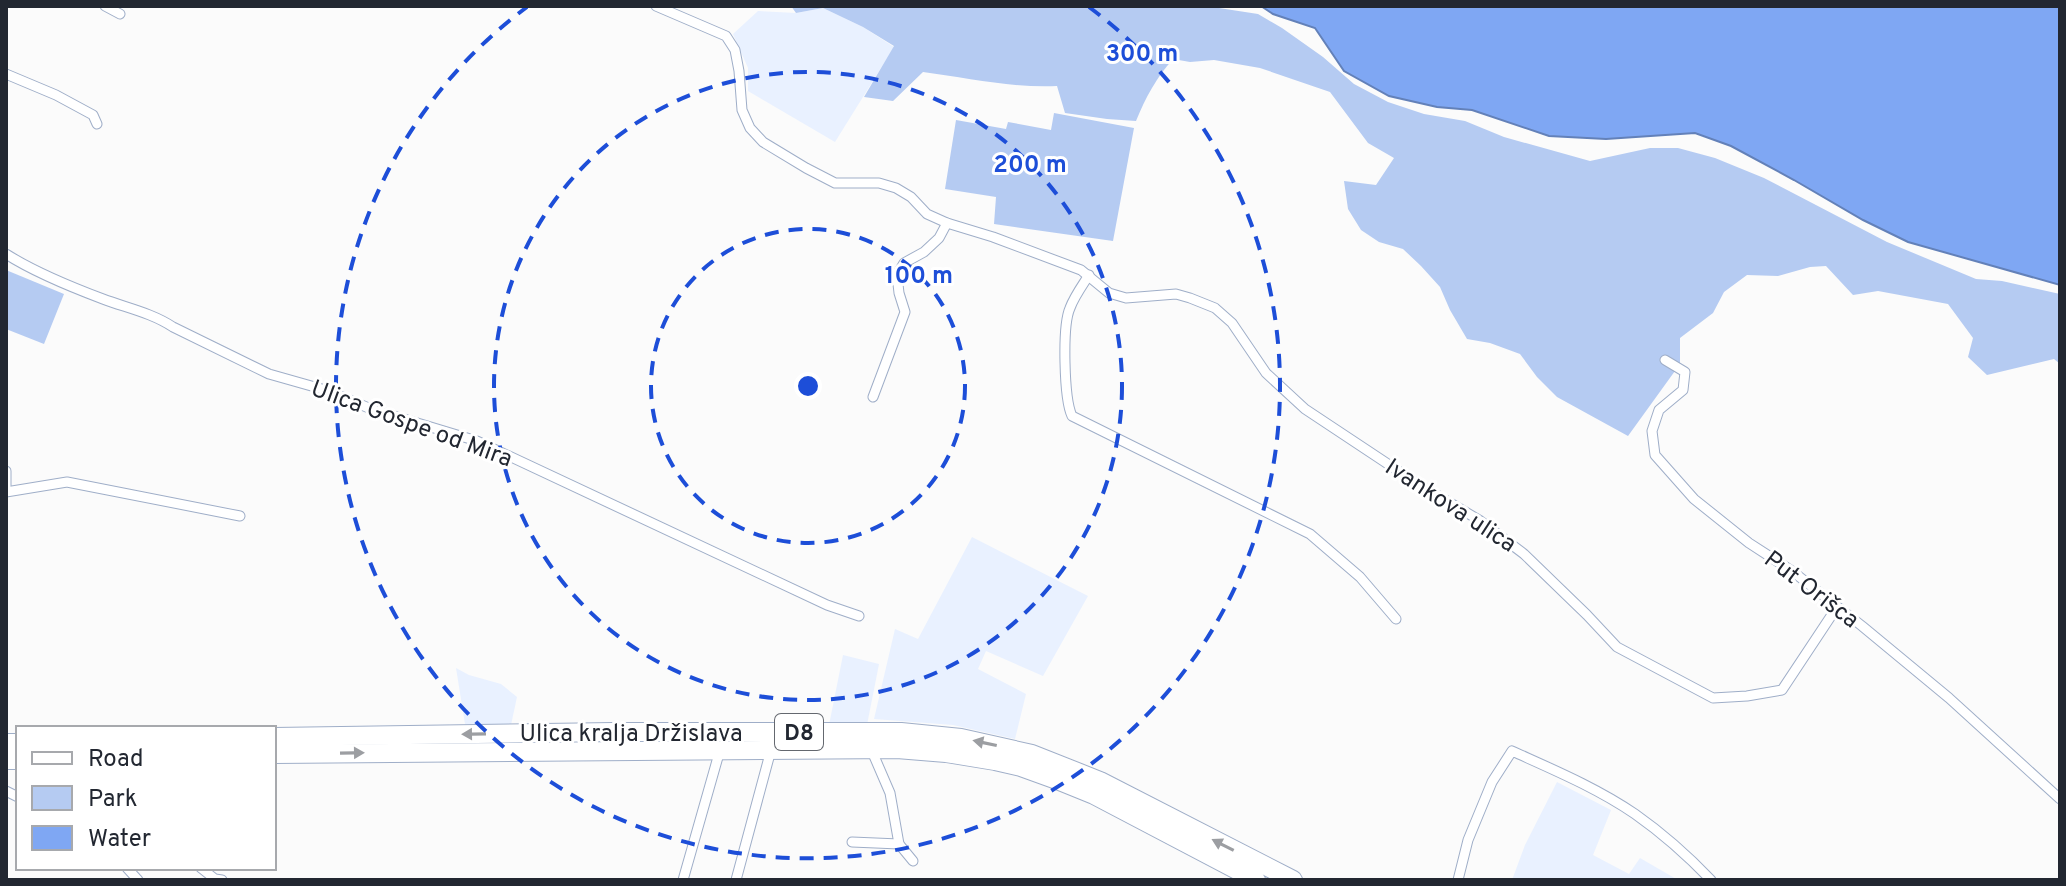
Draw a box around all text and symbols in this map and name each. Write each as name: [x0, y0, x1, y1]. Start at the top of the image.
text: 300 m: [1106, 40, 1178, 70]
text: 200 m: [993, 151, 1067, 181]
text: 100 m: [885, 262, 953, 292]
centre of rings: [794, 372, 822, 400]
street label: Ulica Gospe od Mira: [307, 375, 516, 475]
street label: Ivankova ulica: [1379, 453, 1521, 560]
street label: Put Orišca: [1757, 545, 1864, 636]
road number: D8: [775, 714, 823, 750]
street label: Ulica kralja Držislava: [519, 720, 743, 750]
legend: [16, 726, 276, 870]
one-way arrow: [461, 728, 486, 741]
one-way arrow: [973, 736, 998, 749]
text: Road: [88, 745, 144, 775]
one-way arrow: [340, 747, 365, 759]
text: Park: [88, 785, 138, 815]
text: Water: [88, 825, 151, 855]
one-way arrow: [1212, 838, 1235, 851]

